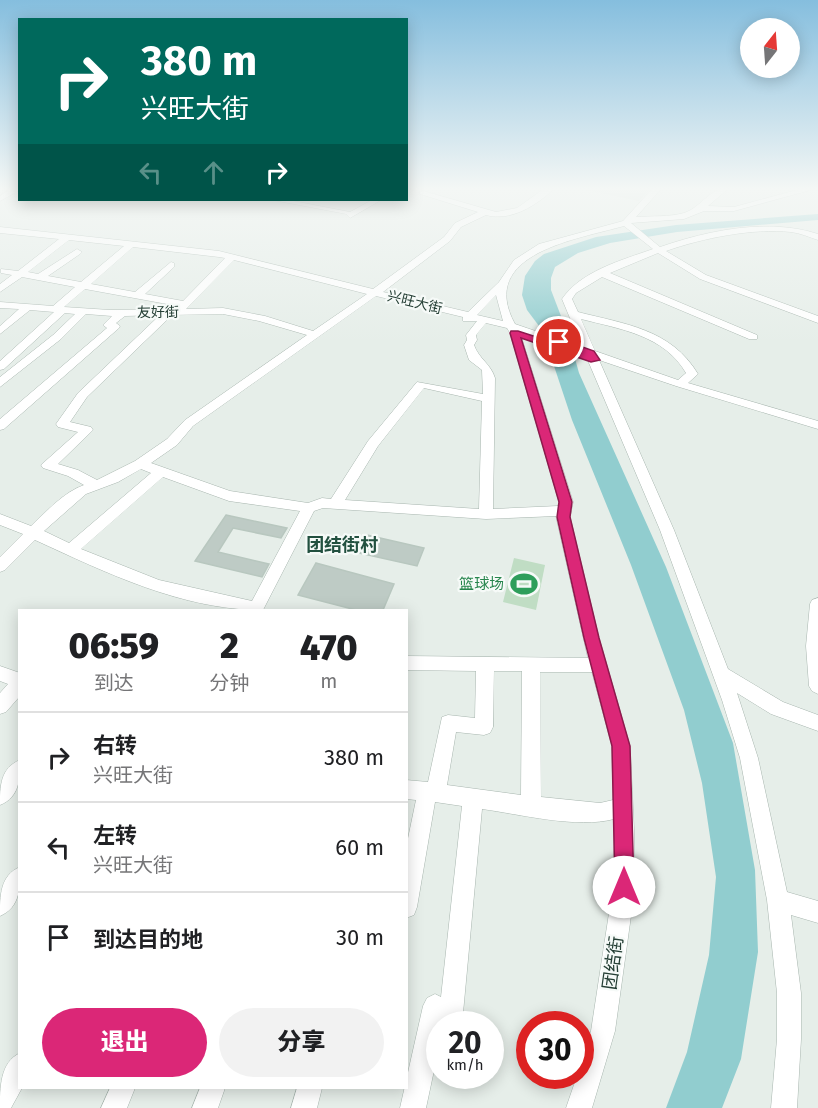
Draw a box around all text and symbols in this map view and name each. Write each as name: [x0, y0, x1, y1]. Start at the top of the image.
north arrow: [740, 18, 800, 78]
map controls: [740, 18, 800, 78]
text: 380 m: [141, 36, 257, 86]
icon: right: [42, 42, 120, 120]
text: 兴旺大街: [141, 93, 249, 125]
icon: left: [134, 156, 167, 189]
icon: ahead: [197, 156, 230, 189]
icon: right: [260, 156, 293, 189]
street label: 兴旺大街: [386, 287, 444, 318]
street label: 友好街: [137, 304, 179, 321]
pin: [533, 316, 584, 367]
icon: arrive: [542, 325, 575, 358]
district label: 团结街村: [306, 534, 378, 556]
sports icon: 篮球场: [509, 569, 539, 599]
place label: 篮球场: [459, 575, 504, 593]
text: 06:59: [68, 624, 159, 668]
text: 2: [220, 624, 239, 668]
text: 470: [300, 626, 358, 670]
text: m: [320, 669, 337, 693]
text: 到达: [94, 671, 134, 695]
text: 分钟: [209, 671, 249, 695]
text: 右转: [93, 732, 137, 759]
icon: right: [42, 741, 75, 774]
text: 380 m: [324, 744, 384, 771]
text: 兴旺大街: [93, 763, 173, 787]
text: 左转: [93, 822, 137, 849]
icon: left: [42, 831, 75, 864]
text: 60 m: [335, 834, 384, 861]
text: 兴旺大街: [93, 853, 173, 877]
position arrow: [592, 855, 656, 919]
icon: arrive: [42, 921, 75, 954]
text: 30 m: [336, 924, 384, 951]
text: 到达目的地: [93, 926, 203, 953]
street label: 团结街: [598, 935, 628, 991]
button: 退出: [42, 1008, 207, 1077]
button: 分享: [219, 1008, 384, 1077]
speed limit sign: 30: [516, 1011, 594, 1089]
text: 20: [448, 1025, 482, 1061]
text: km/h: [446, 1056, 484, 1074]

